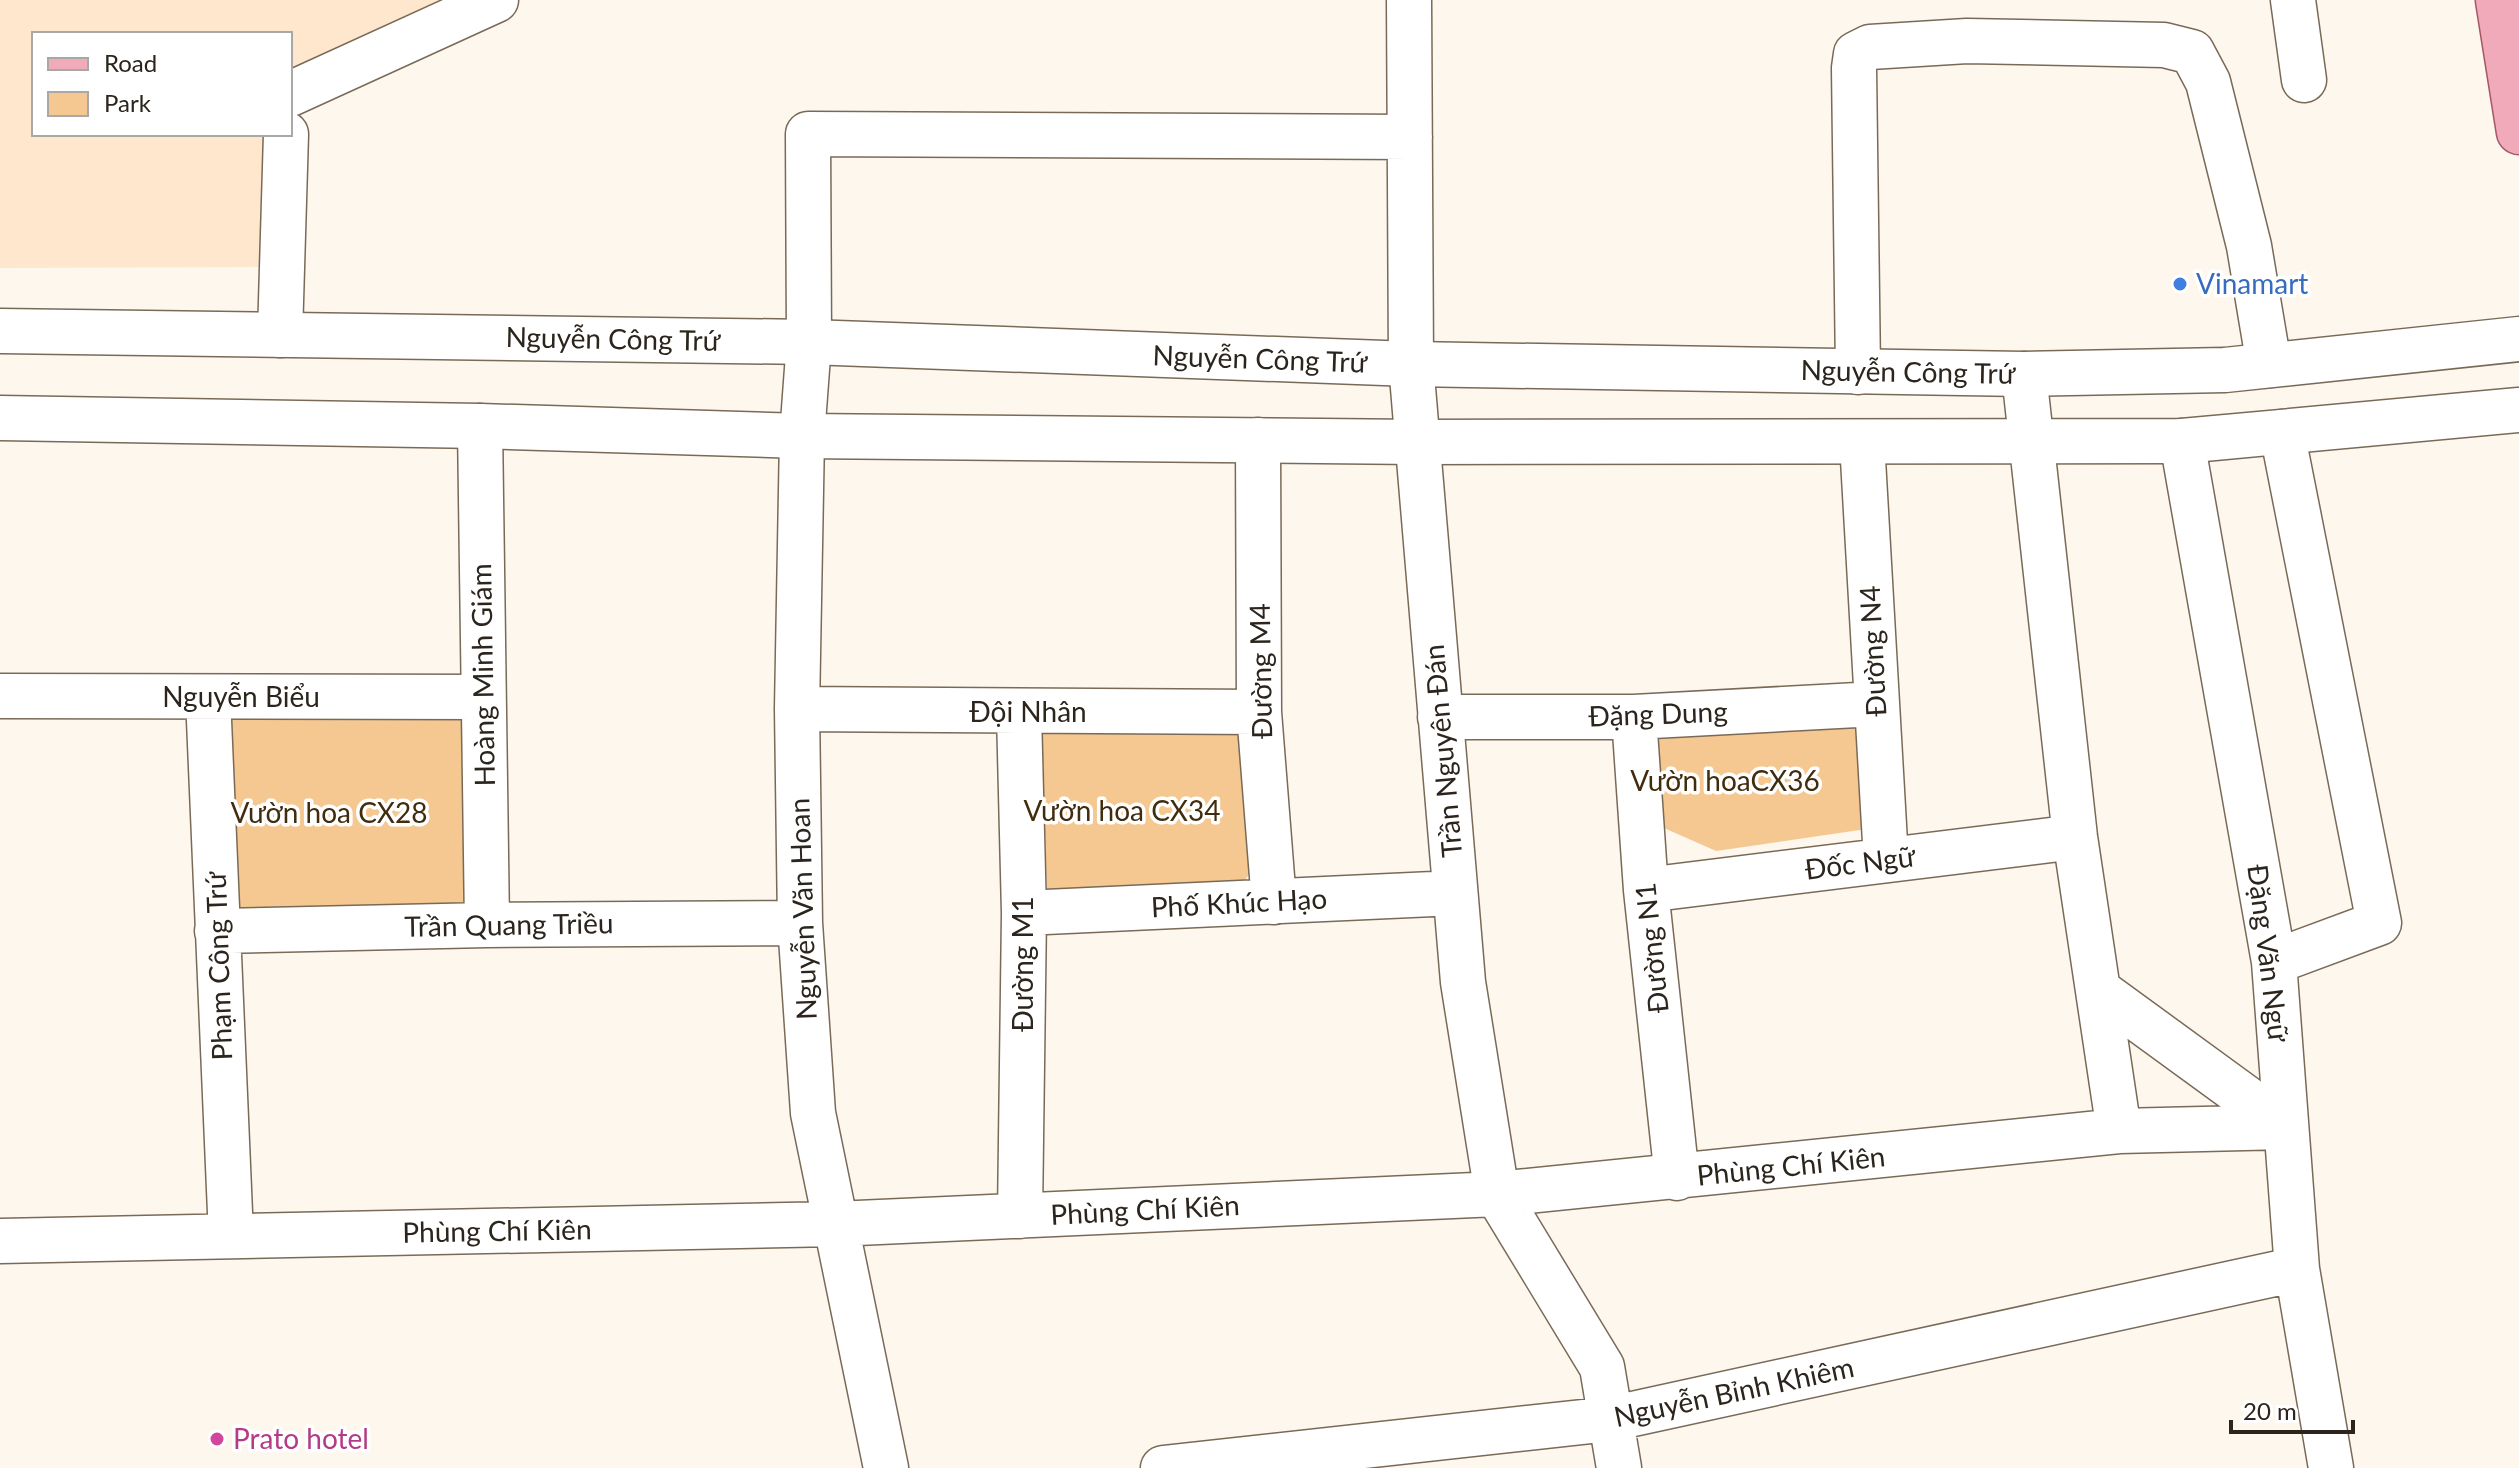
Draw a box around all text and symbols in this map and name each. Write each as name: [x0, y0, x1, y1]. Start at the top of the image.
legend: [32, 32, 292, 136]
text: Road: [104, 48, 157, 77]
text: Park: [104, 88, 152, 117]
place label: Vinamart: [2196, 266, 2308, 300]
marker: Vinamart: [2171, 275, 2189, 293]
street label: Nguyễn Công Trứ: [505, 319, 722, 357]
street label: Nguyễn Công Trứ: [1152, 337, 1369, 379]
street label: Nguyễn Công Trứ: [1800, 352, 2017, 390]
street label: Hoàng Minh Giám: [463, 563, 501, 787]
street label: Đường N4: [1852, 585, 1892, 717]
street label: Đường M4: [1242, 603, 1278, 739]
street label: Trần Nguyên Đán: [1416, 643, 1468, 859]
street label: Nguyễn Biểu: [162, 679, 320, 713]
street label: Đội Nhân: [969, 694, 1087, 728]
street label: Đặng Dung: [1588, 694, 1728, 732]
park label: Vườn hoaCX36: [1630, 763, 1820, 797]
park label: Vườn hoa CX34: [1023, 793, 1221, 827]
park label: Vườn hoa CX28: [230, 795, 428, 829]
street label: Nguyễn Văn Hoan: [781, 798, 823, 1021]
street label: Đốc Ngữ: [1803, 838, 1918, 886]
street label: Đặng Văn Ngữ: [2241, 862, 2297, 1045]
street label: Phạm Công Trứ: [198, 870, 238, 1061]
street label: Phố Khúc Hạo: [1150, 880, 1328, 924]
street label: Đường N1: [1627, 881, 1675, 1015]
street label: Đường M1: [1005, 896, 1039, 1032]
street label: Trần Quang Triều: [404, 905, 614, 943]
street label: Phùng Chí Kiên: [1695, 1138, 1887, 1192]
street label: Phùng Chí Kiên: [1050, 1187, 1240, 1231]
street label: Phùng Chí Kiên: [402, 1211, 592, 1249]
street label: Nguyễn Bỉnh Khiêm: [1611, 1349, 1857, 1433]
scale bar: [2231, 1384, 2353, 1434]
text: 20 m: [2243, 1396, 2297, 1425]
place label: Prato hotel: [233, 1421, 369, 1455]
marker: Prato hotel: [208, 1430, 226, 1448]

